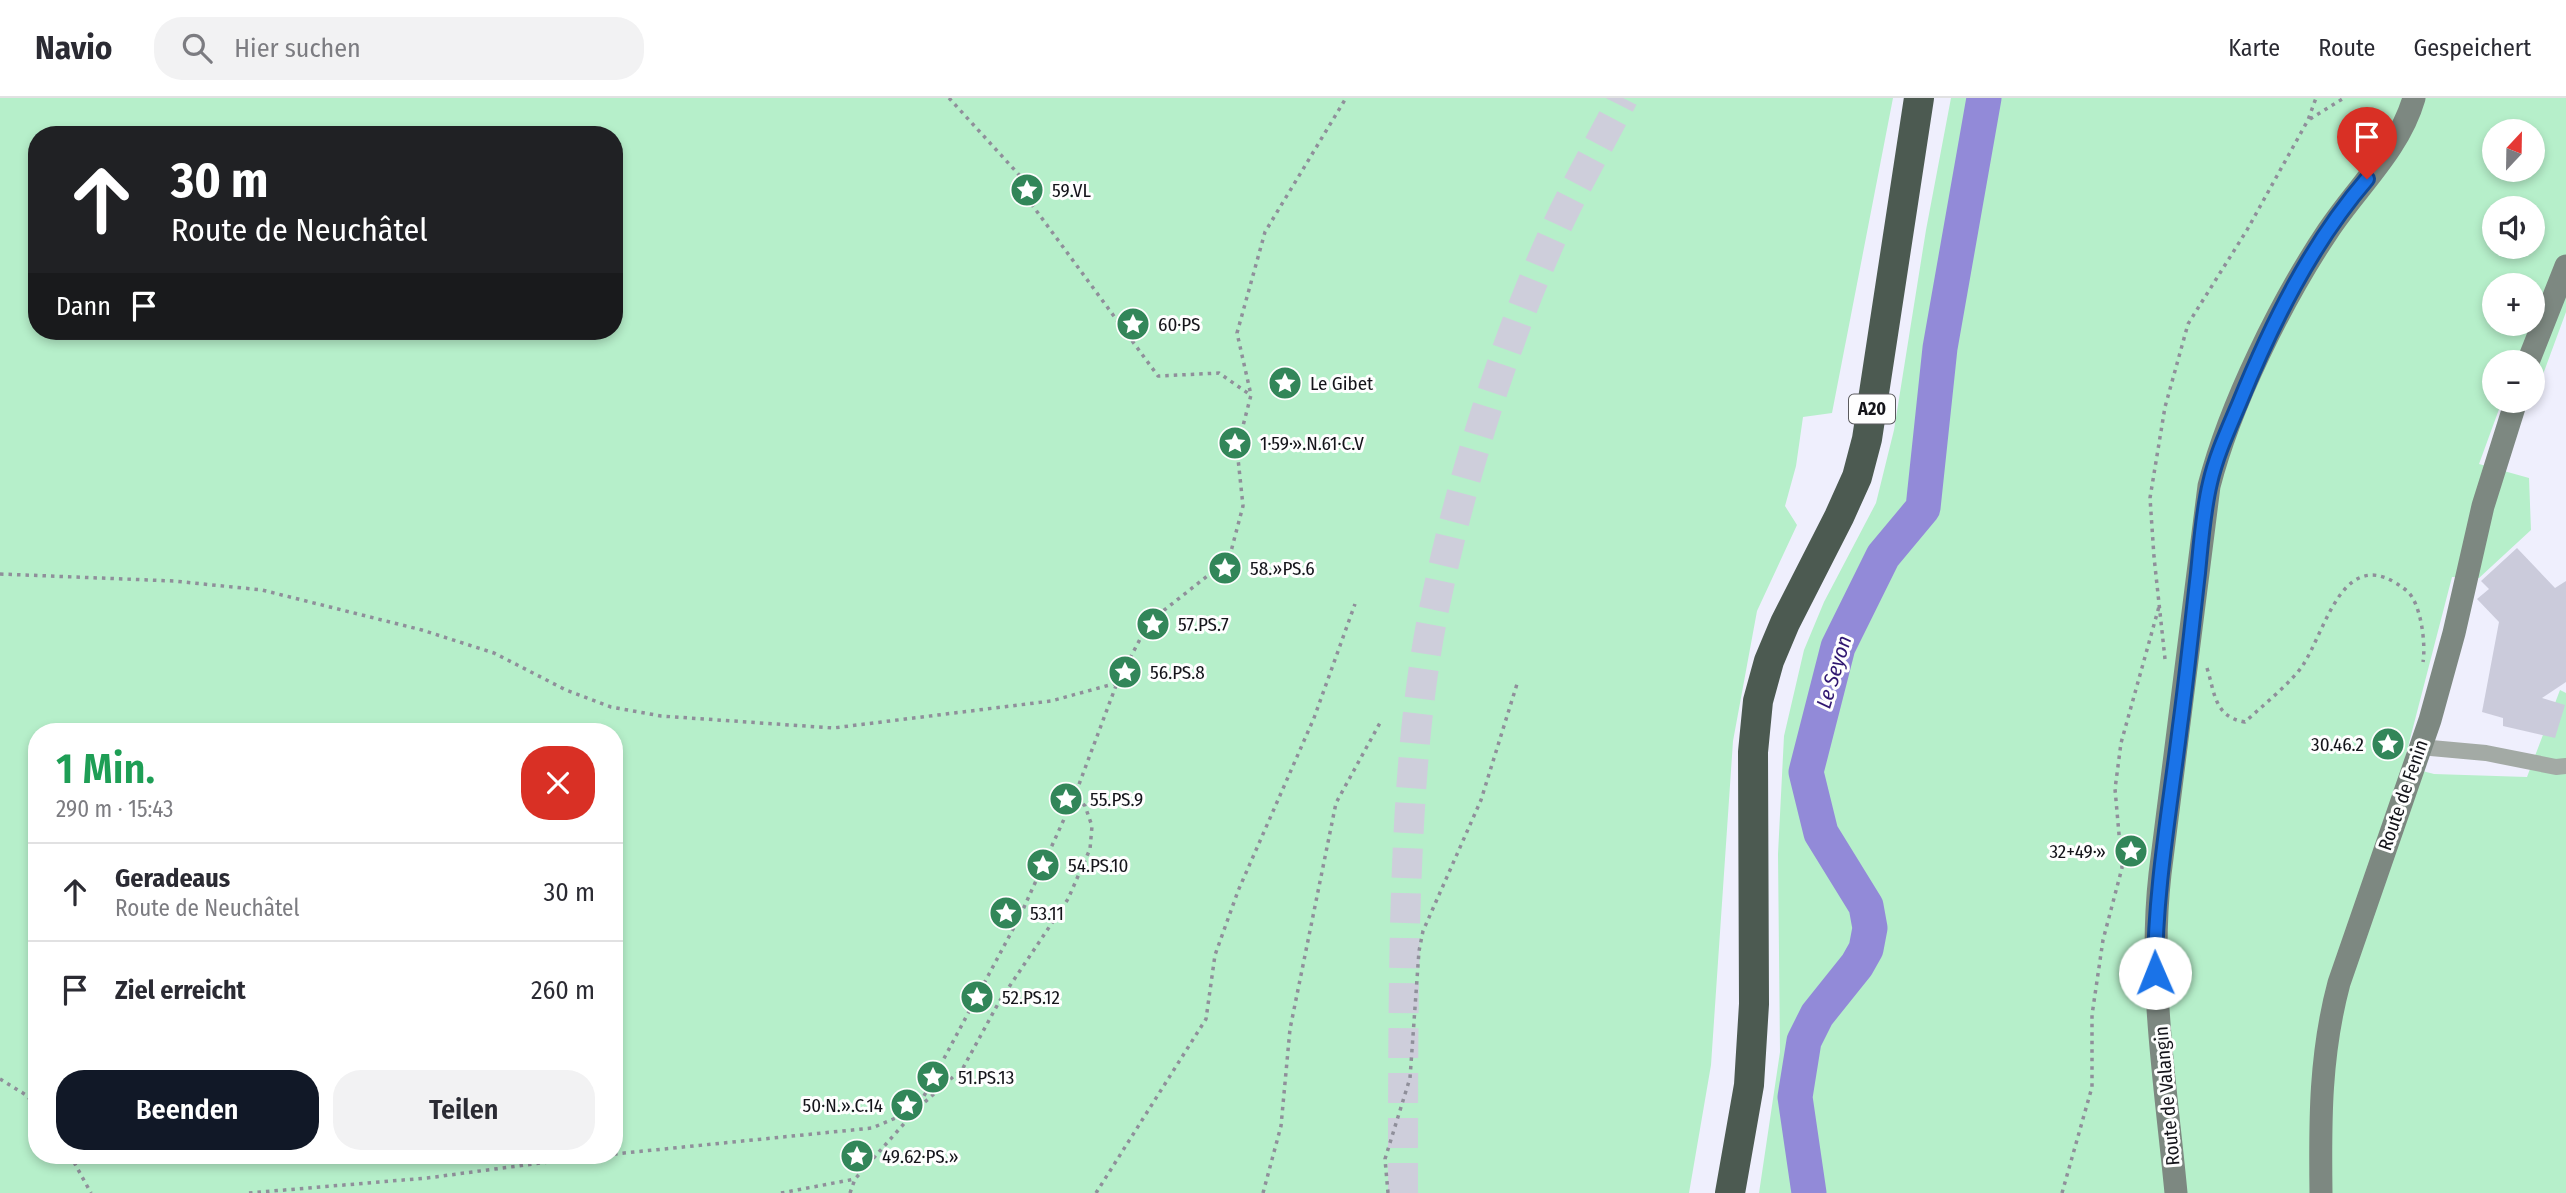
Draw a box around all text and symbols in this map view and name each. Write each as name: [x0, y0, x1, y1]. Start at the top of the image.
search box: [154, 17, 644, 80]
text: Navio: [35, 28, 112, 68]
icon: search: [178, 29, 216, 67]
text: Hier suchen: [234, 33, 361, 64]
text: Karte: [2228, 34, 2280, 62]
text: Route: [2318, 34, 2375, 62]
text: Gespeichert: [2413, 34, 2531, 62]
pin: [2337, 107, 2397, 179]
icon: arrive: [2348, 118, 2386, 156]
north arrow: [2482, 119, 2544, 182]
map controls: [2482, 119, 2545, 413]
text: 30 m: [171, 151, 269, 210]
icon: ahead: [56, 154, 147, 245]
place icon: 59.VL: [1008, 171, 1046, 209]
place label: 59.VL: [1052, 179, 1091, 202]
button: sound: [2482, 196, 2545, 259]
text: Route de Neuchâtel: [171, 211, 428, 249]
button: +: [2482, 273, 2545, 336]
icon: arrive: [125, 287, 163, 325]
text: Dann: [56, 291, 111, 322]
place icon: 60·PS: [1114, 305, 1152, 343]
place label: 60·PS: [1158, 313, 1200, 336]
button: −: [2482, 350, 2545, 413]
place icon: Le Gibet: [1266, 364, 1304, 402]
place label: Le Gibet: [1310, 372, 1374, 395]
road number: A20: [1849, 394, 1895, 424]
place icon: 1·59·».N.61·C.V: [1216, 424, 1254, 462]
place label: 1·59·».N.61·C.V: [1260, 432, 1364, 455]
place icon: 58.»PS.6: [1206, 549, 1244, 587]
place label: 58.»PS.6: [1250, 557, 1315, 580]
place icon: 57.PS.7: [1134, 605, 1172, 643]
place label: 57.PS.7: [1178, 613, 1229, 636]
water label: Le Seyon: [1811, 632, 1857, 712]
place icon: 56.PS.8: [1106, 653, 1144, 691]
place label: 56.PS.8: [1150, 661, 1205, 684]
place icon: 30.46.2: [2369, 725, 2407, 763]
place label: 30.46.2: [2311, 733, 2364, 756]
street label: Route de Fenin: [2373, 737, 2433, 853]
text: 1 Min.: [56, 744, 155, 794]
button: close: [521, 746, 595, 820]
place icon: 55.PS.9: [1047, 780, 1085, 818]
place label: 55.PS.9: [1090, 788, 1143, 811]
text: 290 m · 15:43: [56, 795, 173, 823]
place icon: 32+49·»: [2112, 832, 2150, 870]
place label: 32+49·»: [2049, 840, 2106, 863]
place icon: 54.PS.10: [1024, 846, 1062, 884]
place label: 54.PS.10: [1068, 854, 1128, 877]
text: Geradeaus: [115, 863, 230, 894]
icon: ahead: [56, 873, 94, 911]
text: 30 m: [544, 877, 595, 908]
text: Route de Neuchâtel: [115, 894, 300, 922]
place icon: 53.11: [987, 894, 1025, 932]
place label: 53.11: [1030, 902, 1064, 925]
position arrow: [2118, 936, 2192, 1010]
icon: arrive: [56, 971, 94, 1009]
text: Ziel erreicht: [115, 975, 246, 1006]
text: 260 m: [531, 975, 595, 1006]
place icon: 52.PS.12: [958, 978, 996, 1016]
place label: 52.PS.12: [1002, 986, 1060, 1009]
street label: Route de Valangin: [2149, 1025, 2185, 1167]
place icon: 51.PS.13: [914, 1058, 952, 1096]
place label: 51.PS.13: [958, 1066, 1014, 1089]
button: Beenden: [56, 1070, 319, 1150]
button: Teilen: [333, 1070, 595, 1150]
place icon: 50·N.».C.14: [888, 1086, 926, 1124]
place label: 50·N.».C.14: [803, 1094, 883, 1117]
place icon: 49.62·PS.»: [838, 1137, 876, 1175]
place label: 49.62·PS.»: [882, 1145, 959, 1168]

